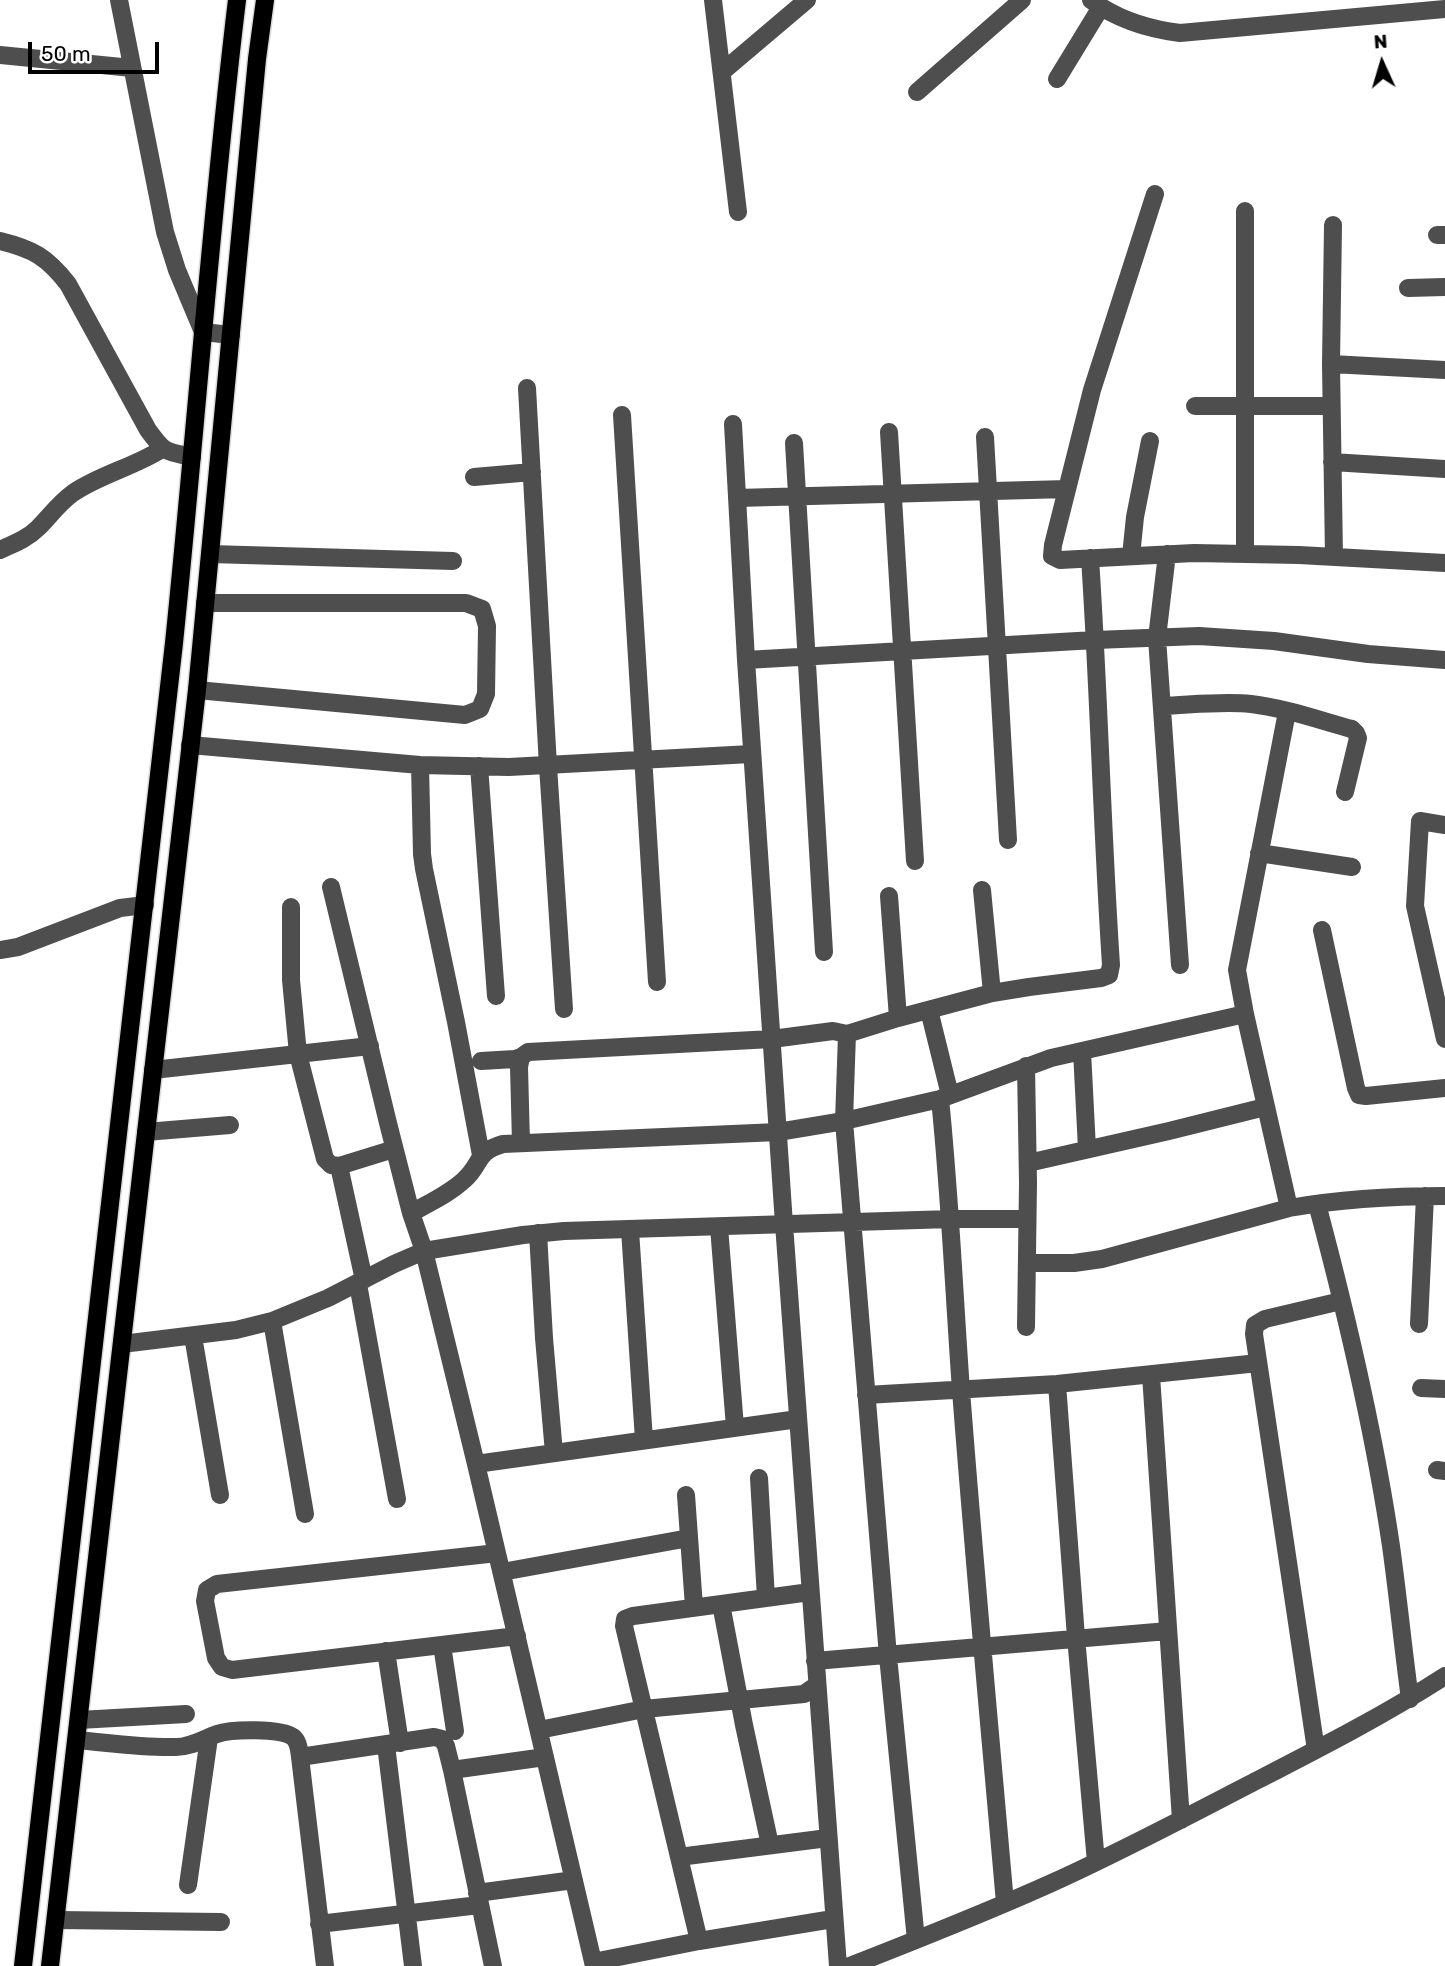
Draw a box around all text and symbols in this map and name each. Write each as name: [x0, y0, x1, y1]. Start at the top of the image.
scale bar: [32, 28, 163, 72]
north arrow: [1347, 28, 1417, 98]
text: N: [1373, 30, 1388, 54]
text: 50 m: [41, 41, 91, 66]

